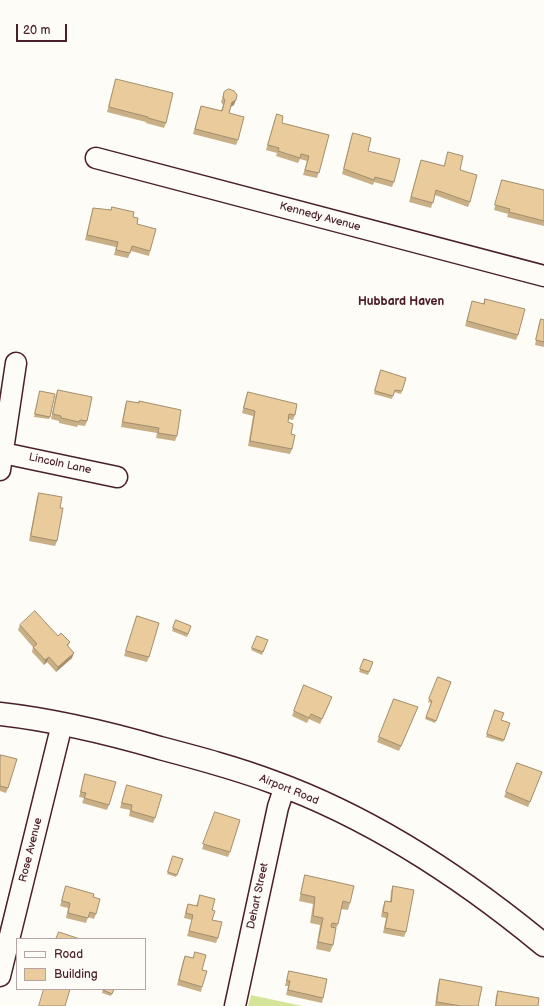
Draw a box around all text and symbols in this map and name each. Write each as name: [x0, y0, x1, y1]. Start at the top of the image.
scale bar: [18, 16, 69, 42]
text: 20 m: [23, 23, 50, 38]
street label: Kennedy Avenue: [278, 200, 362, 234]
district label: Hubbard Haven: [358, 295, 444, 309]
street label: Lincoln Lane: [27, 451, 93, 477]
street label: Airport Road: [257, 772, 321, 808]
street label: Rose Avenue: [17, 816, 45, 884]
street label: Dehart Street: [245, 862, 271, 930]
legend: [16, 938, 146, 990]
text: Road: [54, 947, 83, 962]
text: Building: [54, 967, 98, 982]

